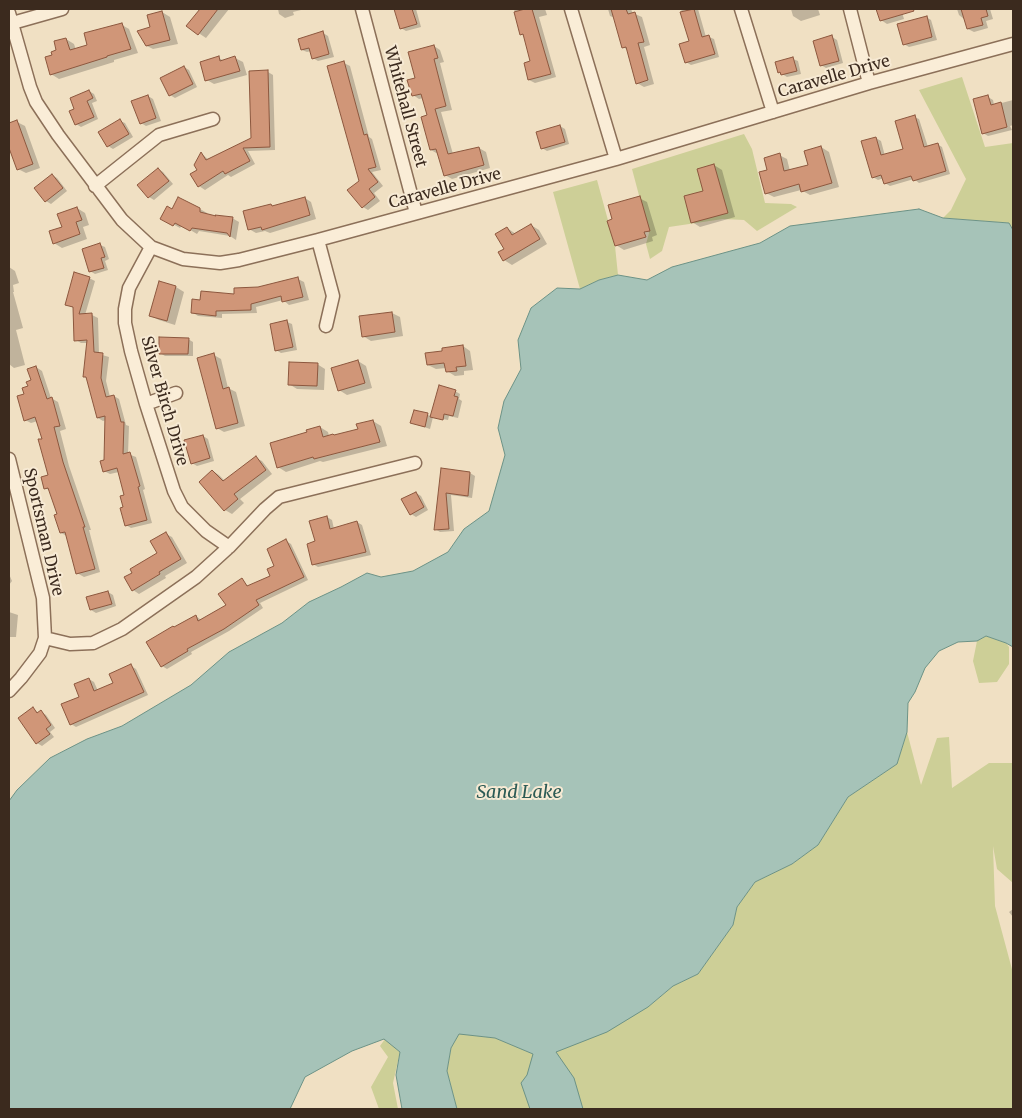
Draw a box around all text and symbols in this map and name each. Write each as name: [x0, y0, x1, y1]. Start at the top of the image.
street label: Whitehall Street: [380, 44, 430, 170]
street label: Caravelle Drive: [776, 52, 892, 102]
street label: Caravelle Drive: [387, 165, 503, 213]
street label: Silver Birch Drive: [136, 334, 192, 468]
street label: Sportsman Drive: [19, 466, 67, 598]
water label: Sand Lake: [476, 782, 562, 804]

